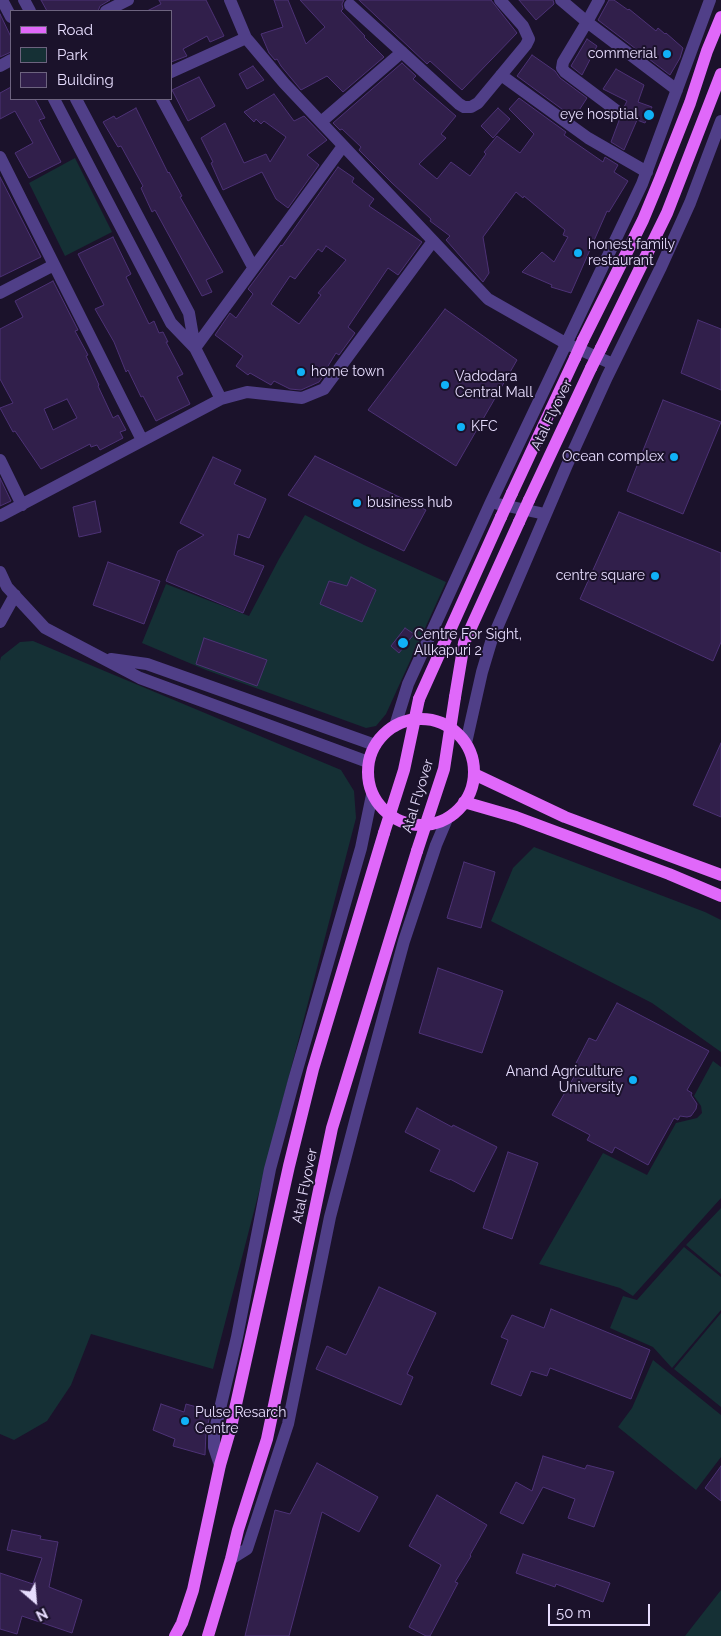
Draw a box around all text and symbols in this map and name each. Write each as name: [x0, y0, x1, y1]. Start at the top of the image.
legend: [10, 10, 172, 100]
text: Road: [57, 21, 93, 39]
text: Park: [57, 46, 88, 64]
place label: commerial: [588, 46, 657, 62]
marker: commerial: [661, 48, 673, 60]
text: Building: [57, 71, 114, 89]
place label: eye hosptial: [560, 107, 638, 123]
marker: eye hosptial: [642, 108, 656, 122]
place label: honest family restaurant: [588, 237, 675, 270]
marker: honest family restaurant: [572, 247, 584, 259]
place label: home town: [311, 364, 384, 380]
marker: home town: [295, 366, 307, 378]
place label: Vadodara Central Mall: [455, 369, 533, 402]
street label: Atal Flyover: [528, 377, 576, 453]
marker: Vadodara Central Mall: [439, 379, 451, 391]
place label: KFC: [471, 419, 498, 435]
marker: KFC: [455, 421, 467, 433]
place label: Ocean complex: [562, 449, 664, 465]
marker: Ocean complex: [668, 451, 680, 463]
place label: business hub: [367, 495, 452, 511]
marker: business hub: [351, 497, 363, 509]
place label: centre square: [556, 568, 645, 584]
marker: centre square: [649, 570, 661, 582]
place label: Centre For Sight, Allkapuri 2: [414, 627, 522, 660]
marker: Centre For Sight, Allkapuri 2: [396, 636, 410, 650]
street label: Atal Flyover: [399, 757, 437, 835]
place label: Anand Agriculture University: [506, 1064, 623, 1096]
marker: Anand Agriculture University: [627, 1074, 639, 1086]
street label: Atal Flyover: [289, 1147, 321, 1225]
place label: Pulse Resarch Centre: [195, 1405, 286, 1438]
marker: Pulse Resarch Centre: [179, 1415, 191, 1427]
north arrow: [10, 1576, 60, 1626]
scale bar: [551, 1594, 654, 1626]
text: 50 m: [556, 1604, 591, 1622]
text: N: [33, 1605, 50, 1624]

